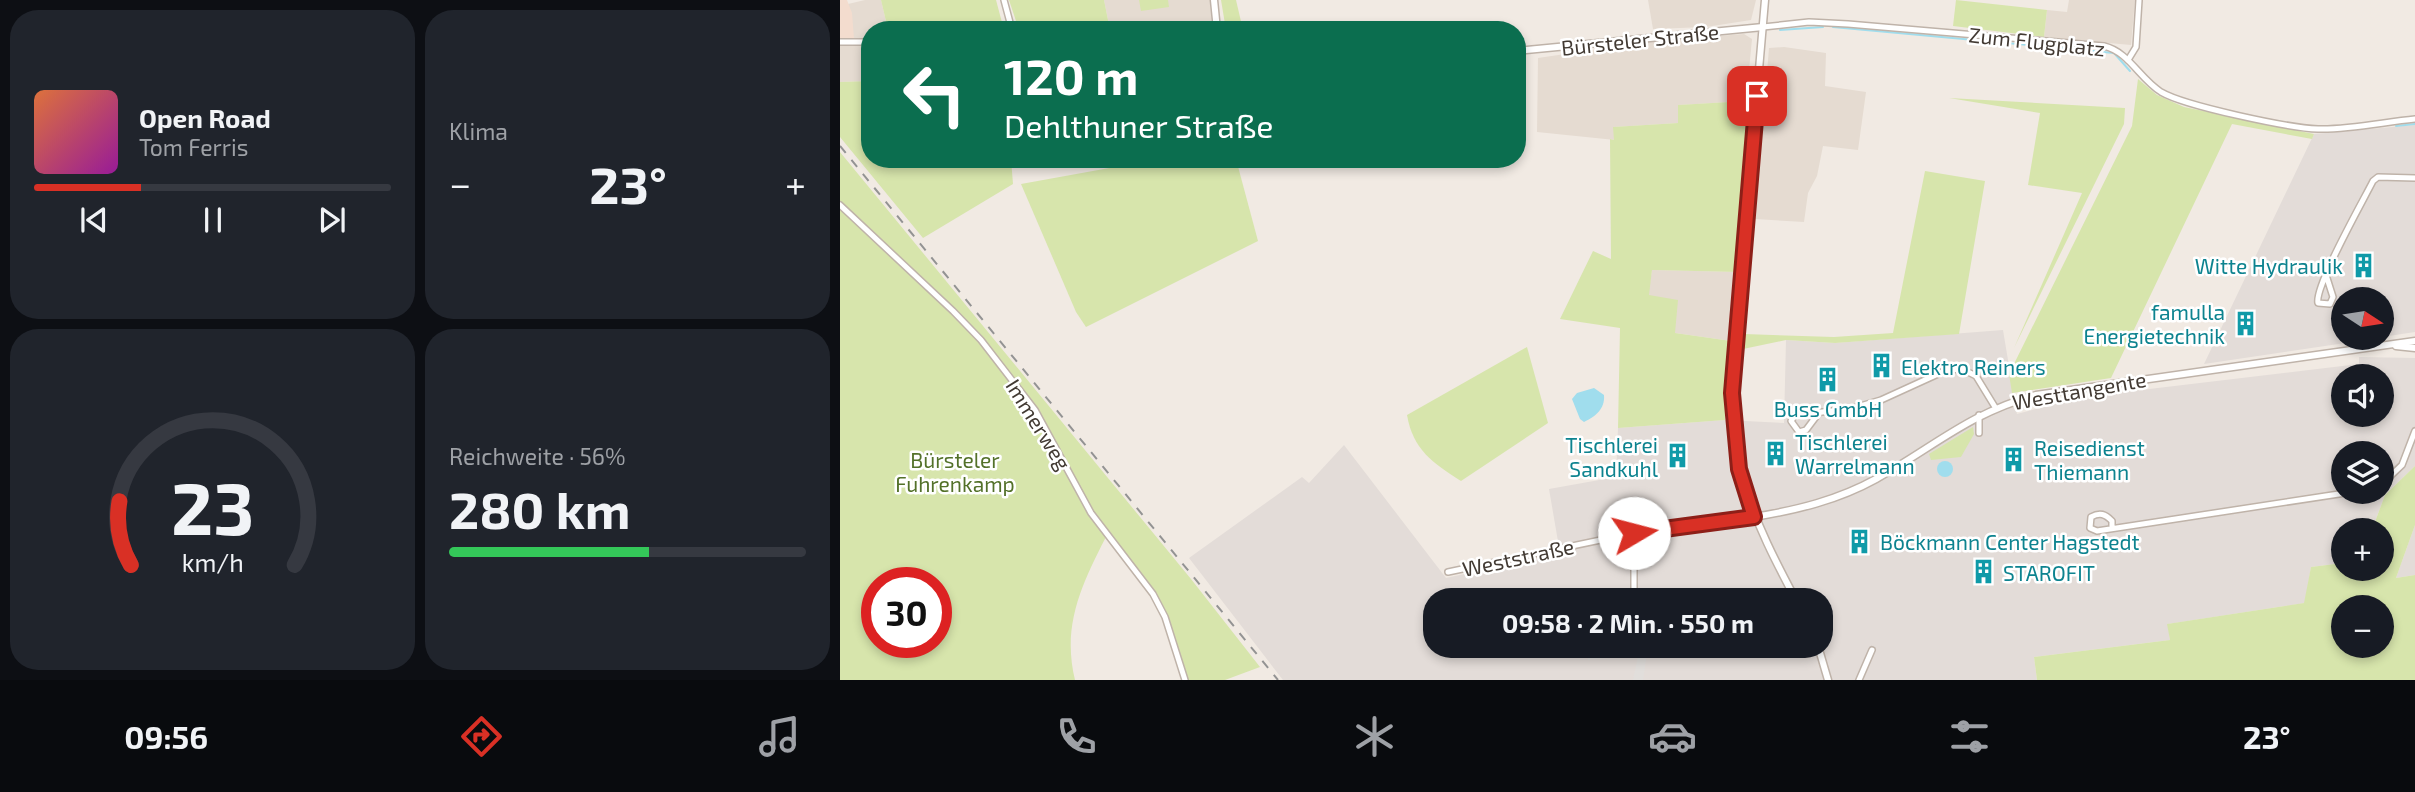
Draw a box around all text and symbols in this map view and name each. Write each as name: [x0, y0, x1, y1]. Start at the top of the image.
street label: Bürsteler Straße: [1560, 18, 1720, 60]
street label: Zum Flugplatz: [1968, 21, 2106, 61]
text: 120 m: [1004, 46, 1138, 105]
icon: left: [889, 49, 980, 140]
pin: [1727, 66, 1787, 126]
icon: arrive: [1738, 77, 1776, 115]
text: Open Road: [139, 102, 271, 133]
text: Dehlthuner Straße: [1004, 106, 1274, 144]
text: Klima: [449, 117, 508, 145]
text: Tom Ferris: [139, 133, 248, 161]
text: 23°: [589, 152, 667, 214]
text: −: [449, 160, 471, 206]
text: +: [785, 160, 806, 206]
icon: previous: [75, 201, 113, 239]
icon: pause: [194, 201, 232, 239]
icon: next: [313, 201, 351, 239]
building icon: Witte Hydraulik: [2349, 251, 2377, 279]
place label: Witte Hydraulik: [2195, 253, 2343, 278]
north arrow: [2331, 287, 2394, 350]
map controls: [2331, 287, 2394, 658]
place label: famulla Energietechnik: [2083, 299, 2225, 348]
building icon: famulla Energietechnik: [2231, 309, 2259, 337]
building icon: Elektro Reiners: [1867, 352, 1895, 380]
place label: Elektro Reiners: [1901, 354, 2046, 379]
button: sound: [2331, 364, 2394, 427]
building icon: Buss GmbH: [1814, 365, 1842, 393]
street label: Westtangente: [2010, 366, 2148, 414]
street label: Immerweg: [1001, 374, 1077, 474]
place label: Buss GmbH: [1774, 396, 1882, 421]
place label: Tischlerei Warrelmann: [1795, 429, 1915, 478]
place label: Tischlerei Sandkuhl: [1565, 432, 1659, 481]
place label: Reisedienst Thiemann: [2034, 435, 2145, 484]
building icon: Tischlerei Warrelmann: [1761, 439, 1789, 467]
button: layers: [2331, 441, 2394, 504]
text: Reichweite · 56%: [449, 442, 626, 470]
building icon: Tischlerei Sandkuhl: [1664, 442, 1692, 470]
building icon: Reisedienst Thiemann: [2000, 445, 2028, 473]
park label: Bürsteler Fuhrenkamp: [895, 447, 1015, 496]
text: 23: [171, 463, 254, 551]
text: 280 km: [449, 477, 631, 539]
position arrow: [1597, 496, 1671, 570]
button: +: [2331, 518, 2394, 581]
building icon: Böckmann Center Hagstedt: [1846, 527, 1874, 555]
place label: Böckmann Center Hagstedt: [1880, 529, 2140, 554]
street label: Weststraße: [1460, 533, 1576, 581]
text: km/h: [181, 547, 244, 577]
building icon: STAROFIT: [1969, 558, 1997, 586]
place label: STAROFIT: [2003, 560, 2095, 585]
speed limit sign: 30: [861, 567, 952, 658]
button: −: [2331, 595, 2394, 658]
text: 09:58 · 2 Min. · 550 m: [1502, 607, 1754, 638]
icon: directions: [457, 712, 506, 761]
icon: music: [755, 712, 804, 761]
icon: phone: [1052, 712, 1101, 761]
icon: climate: [1350, 712, 1399, 761]
icon: car: [1648, 712, 1697, 761]
icon: filters: [1945, 712, 1994, 761]
text: 09:56: [124, 717, 208, 755]
text: 23°: [2243, 717, 2291, 755]

